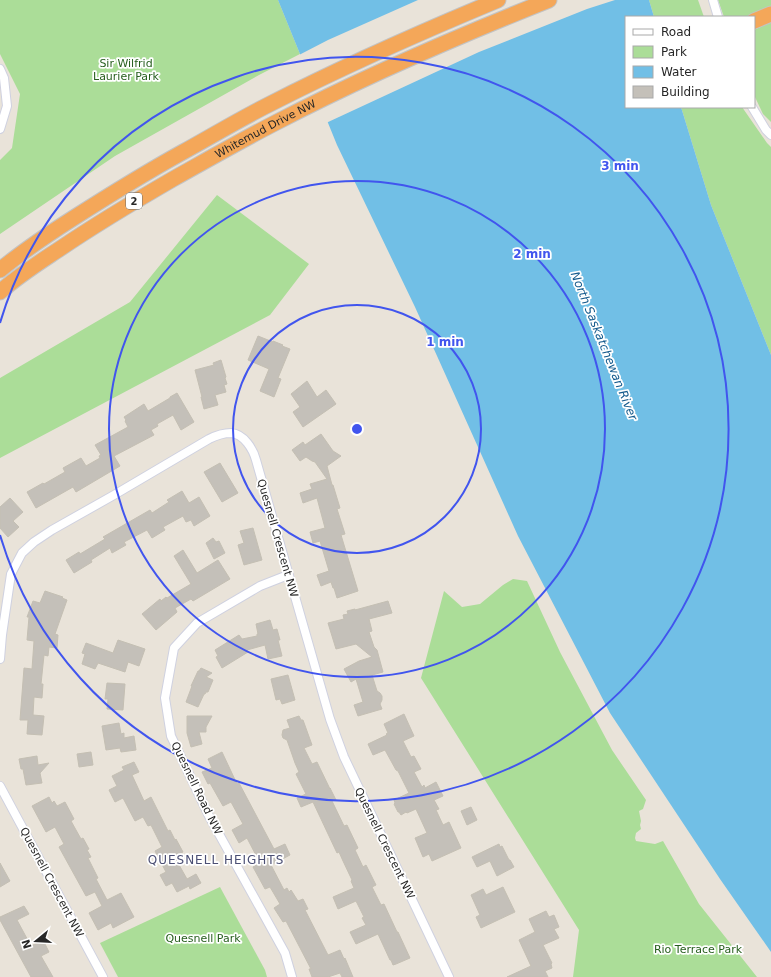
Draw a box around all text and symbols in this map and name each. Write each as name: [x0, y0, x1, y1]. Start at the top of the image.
legend: [625, 16, 755, 108]
text: Road: [661, 25, 691, 39]
text: Park: [661, 45, 687, 59]
park label: Sir Wilfrid Laurier Park: [93, 57, 160, 83]
text: Water: [661, 65, 697, 79]
text: Building: [661, 85, 710, 99]
street label: Whitemud Drive NW: [213, 97, 318, 161]
text: 3 min: [601, 159, 639, 173]
road number: 2: [126, 193, 142, 209]
text: 2 min: [513, 247, 551, 261]
water label: North Saskatchewan River: [568, 270, 641, 423]
text: 1 min: [426, 335, 464, 349]
centre of rings: [350, 422, 364, 436]
street label: Quesnell Crescent NW: [254, 477, 301, 599]
street label: Quesnell Road NW: [168, 740, 225, 837]
street label: Quesnell Crescent NW: [352, 785, 417, 901]
street label: Quesnell Crescent NW: [17, 825, 86, 940]
district label: QUESNELL HEIGHTS: [148, 853, 284, 867]
north arrow: [16, 921, 56, 961]
park label: Quesnell Park: [165, 932, 241, 945]
text: N: [19, 938, 35, 950]
park label: Rio Terrace Park: [654, 943, 743, 956]

